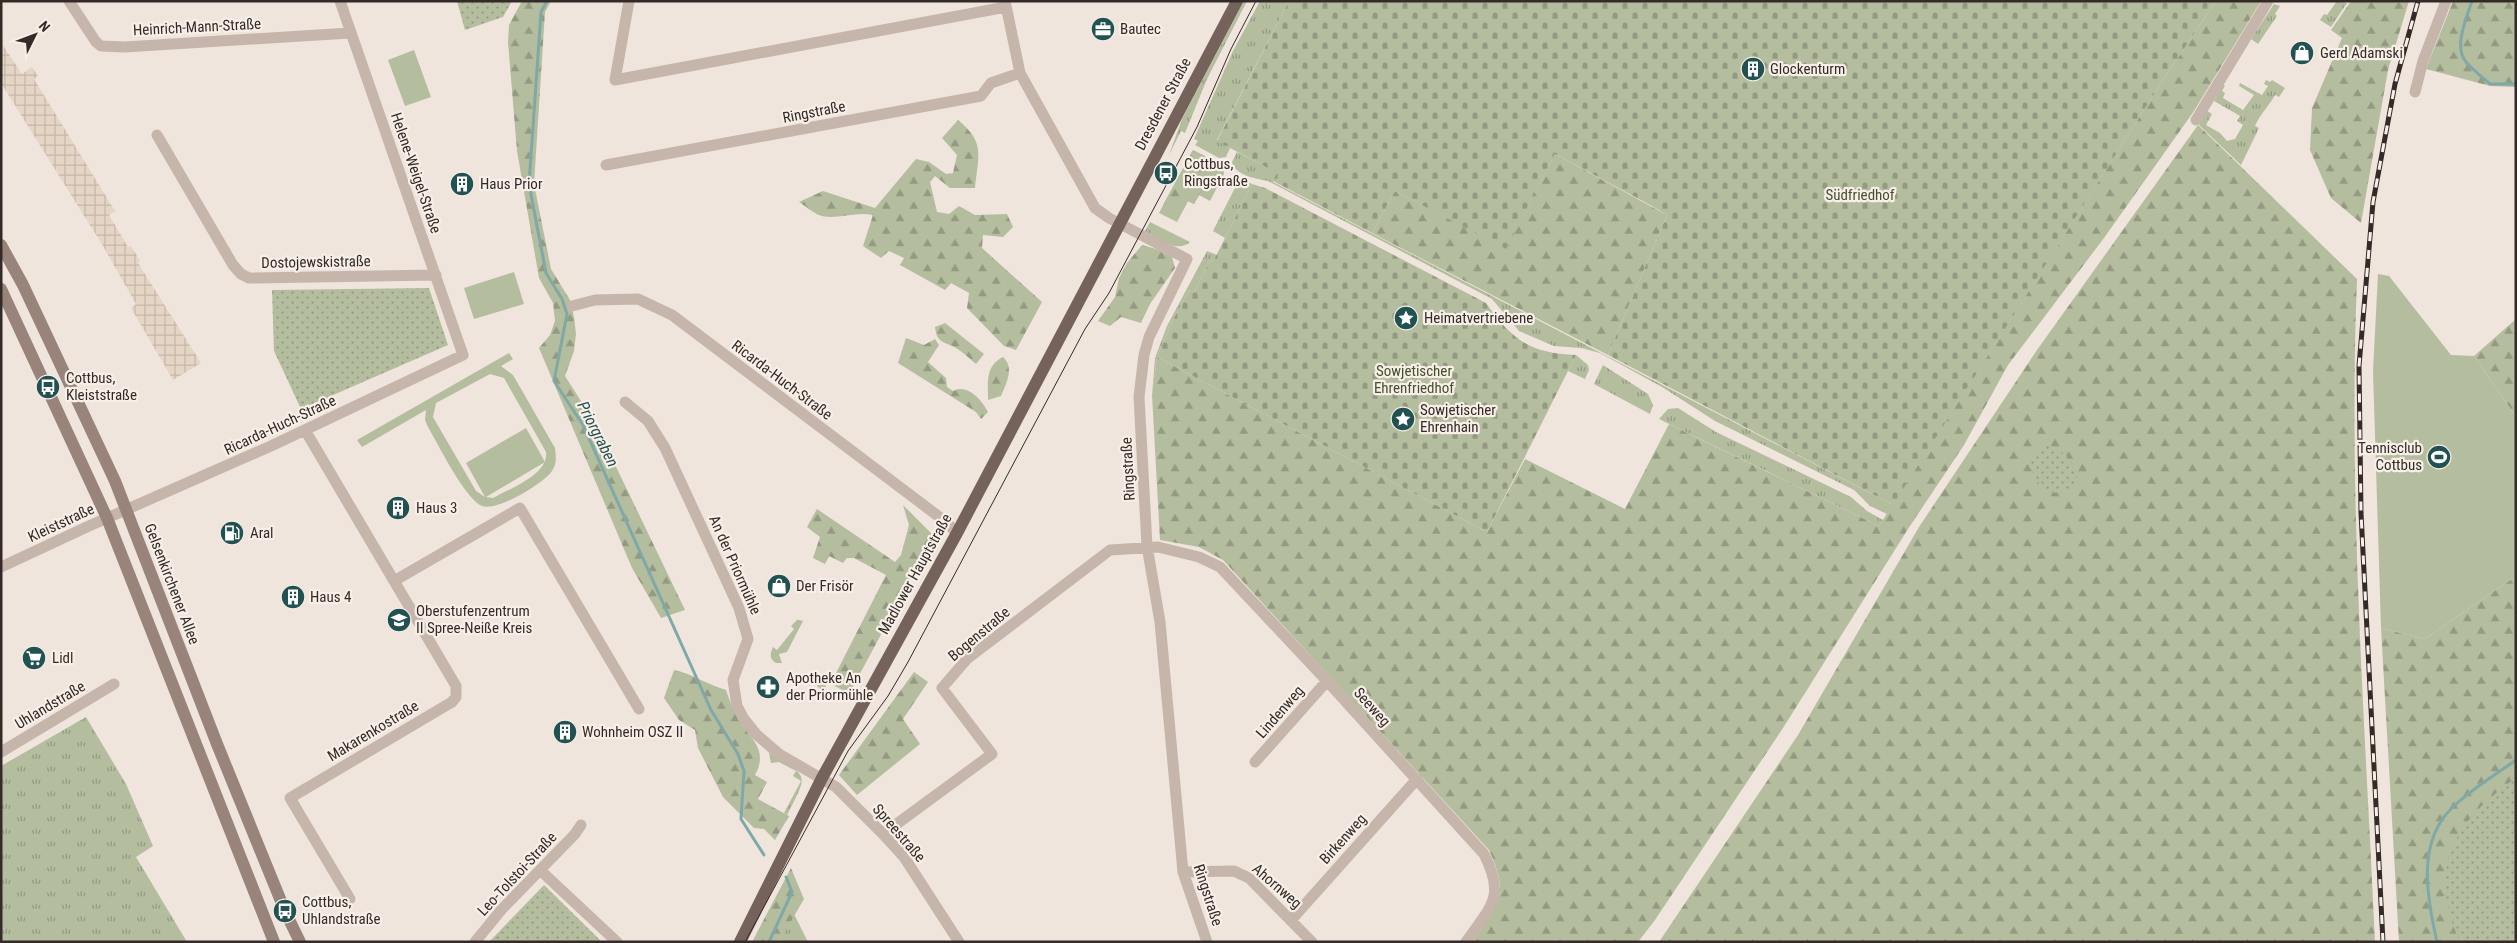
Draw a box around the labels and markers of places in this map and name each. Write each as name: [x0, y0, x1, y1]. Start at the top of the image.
office icon: Bautec: [1090, 16, 1116, 42]
place label: Bautec: [1120, 20, 1161, 38]
shop icon: Gerd Adamski: [2289, 40, 2315, 66]
place label: Gerd Adamski: [2320, 44, 2403, 62]
building icon: Glockenturm: [1740, 56, 1766, 82]
place label: Glockenturm: [1770, 60, 1845, 78]
place label: Cottbus, Ringstraße: [1184, 155, 1248, 190]
bus stop icon: Cottbus, Ringstraße: [1153, 160, 1179, 186]
building icon: Haus Prior: [449, 171, 475, 197]
place label: Haus Prior: [480, 175, 543, 193]
place icon: Heimatvertriebene: [1393, 305, 1419, 331]
place label: Heimatvertriebene: [1424, 309, 1533, 327]
place label: Cottbus, Kleiststraße: [66, 369, 137, 404]
bus stop icon: Cottbus, Kleiststraße: [35, 374, 61, 400]
place label: Sowjetischer Ehrenhain: [1420, 401, 1496, 436]
place icon: Sowjetischer Ehrenhain: [1390, 406, 1416, 432]
place label: Tennisclub Cottbus: [2358, 439, 2422, 474]
sports icon: Tennisclub Cottbus: [2426, 444, 2452, 470]
building icon: Haus 3: [385, 495, 411, 521]
place label: Haus 3: [416, 499, 457, 517]
fuel station icon: Aral: [219, 520, 245, 546]
place label: Aral: [250, 524, 274, 542]
shop icon: Der Frisör: [766, 573, 792, 599]
place label: Der Frisör: [796, 577, 854, 595]
building icon: Haus 4: [280, 584, 306, 610]
place label: Haus 4: [310, 588, 351, 606]
place label: Oberstufenzentrum II Spree-Neiße Kreis: [416, 602, 532, 637]
school or university icon: Oberstufenzentrum II Spree-Neiße Kreis: [386, 607, 412, 633]
supermarket icon: Lidl: [21, 645, 47, 671]
place label: Lidl: [52, 649, 73, 667]
place label: Apotheke An der Priormühle: [786, 669, 873, 704]
pharmacy icon: Apotheke An der Priormühle: [755, 674, 781, 700]
building icon: Wohnheim OSZ II: [552, 719, 578, 745]
place label: Wohnheim OSZ II: [582, 723, 683, 741]
place label: Cottbus, Uhlandstraße: [302, 893, 381, 928]
bus stop icon: Cottbus, Uhlandstraße: [272, 898, 298, 924]

